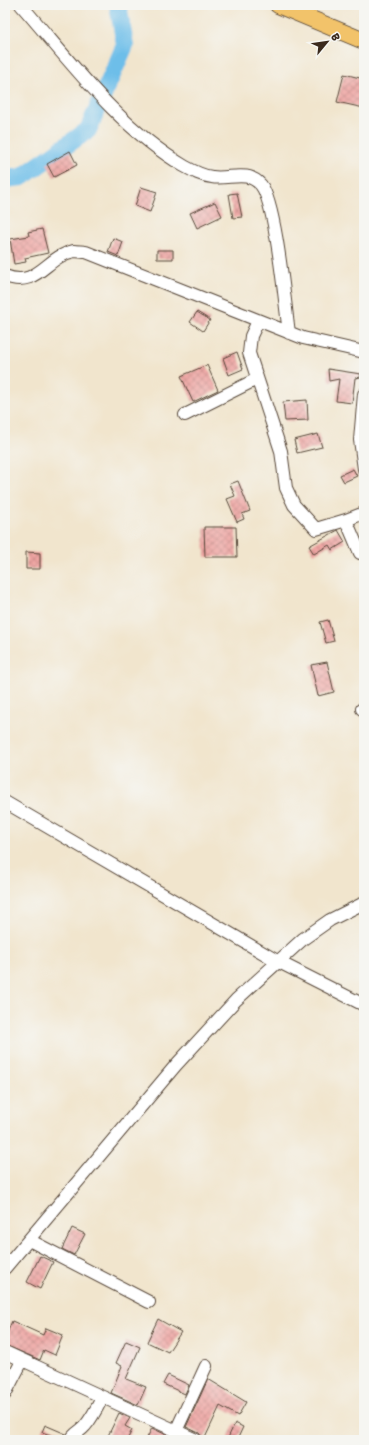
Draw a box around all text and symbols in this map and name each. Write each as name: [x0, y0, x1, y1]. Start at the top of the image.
north arrow: [307, 22, 347, 62]
text: B: [327, 31, 344, 44]

